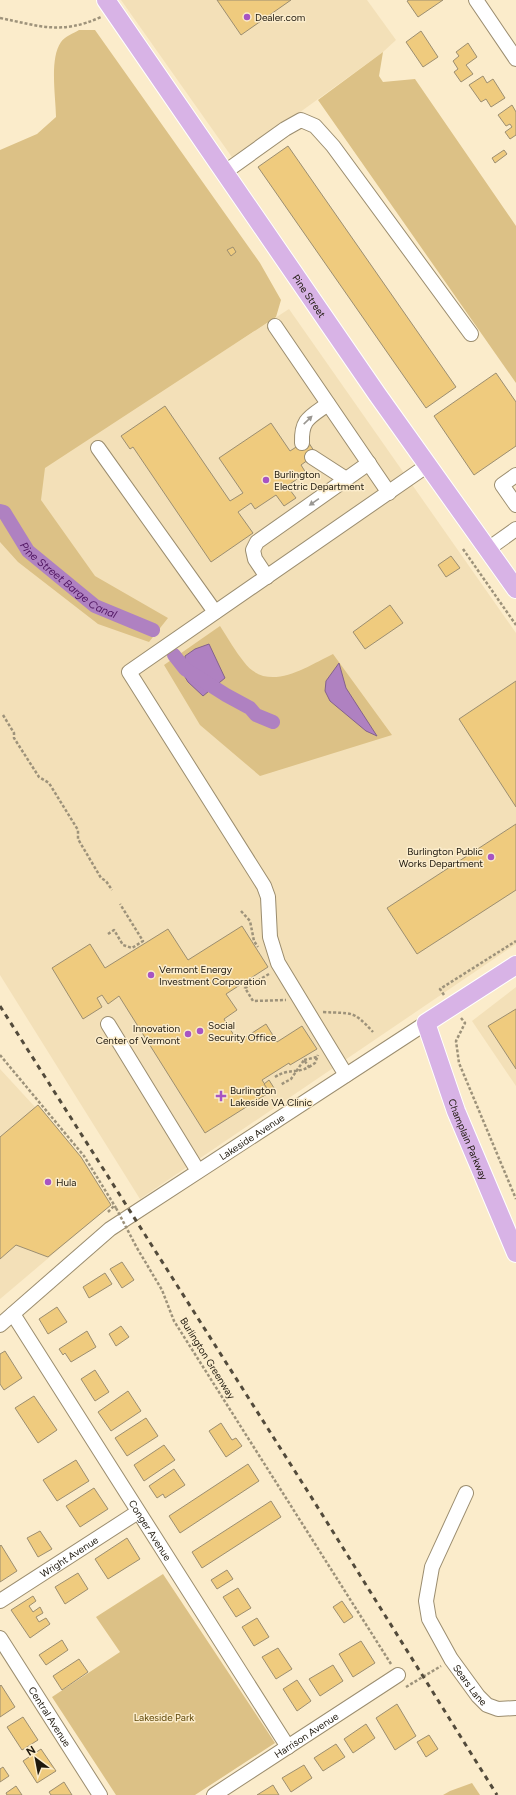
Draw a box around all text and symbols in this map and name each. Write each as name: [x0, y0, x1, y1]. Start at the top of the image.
place label: Dealer.com: [255, 11, 305, 24]
marker: Dealer.com: [242, 12, 252, 22]
street label: Pine Street: [290, 272, 329, 320]
one-way arrow: [303, 415, 313, 425]
place label: Burlington Electric Department: [274, 468, 364, 493]
marker: Burlington Electric Department: [261, 475, 271, 485]
one-way arrow: [309, 498, 319, 506]
water label: Pine Street Barge Canal: [17, 540, 119, 621]
place label: Burlington Public Works Department: [399, 845, 484, 870]
marker: Burlington Public Works Department: [486, 852, 496, 862]
place label: Vermont Energy Investment Corporation: [159, 963, 266, 988]
marker: Vermont Energy Investment Corporation: [146, 970, 156, 980]
place label: Social Security Office: [208, 1019, 277, 1044]
place label: Innovation Center of Vermont: [96, 1022, 180, 1047]
marker: Social Security Office: [195, 1026, 205, 1036]
marker: Innovation Center of Vermont: [183, 1029, 193, 1039]
place label: Burlington Lakeside VA Clinic: [230, 1084, 313, 1109]
marker: Burlington Lakeside VA Clinic: [215, 1090, 227, 1102]
street label: Champlain Parkway: [445, 1097, 491, 1183]
street label: Lakeside Avenue: [217, 1111, 287, 1163]
place label: Hula: [56, 1176, 76, 1189]
marker: Hula: [43, 1177, 53, 1187]
street label: Burlington Greenway: [177, 1315, 238, 1402]
street label: Conger Avenue: [126, 1497, 174, 1564]
street label: Wright Avenue: [38, 1533, 101, 1581]
street label: Sears Lane: [450, 1662, 490, 1709]
street label: Central Avenue: [25, 1684, 74, 1750]
street label: Harrison Avenue: [272, 1709, 341, 1761]
park label: Lakeside Park: [134, 1711, 194, 1724]
north arrow: [16, 1739, 56, 1779]
text: N: [24, 1743, 38, 1759]

